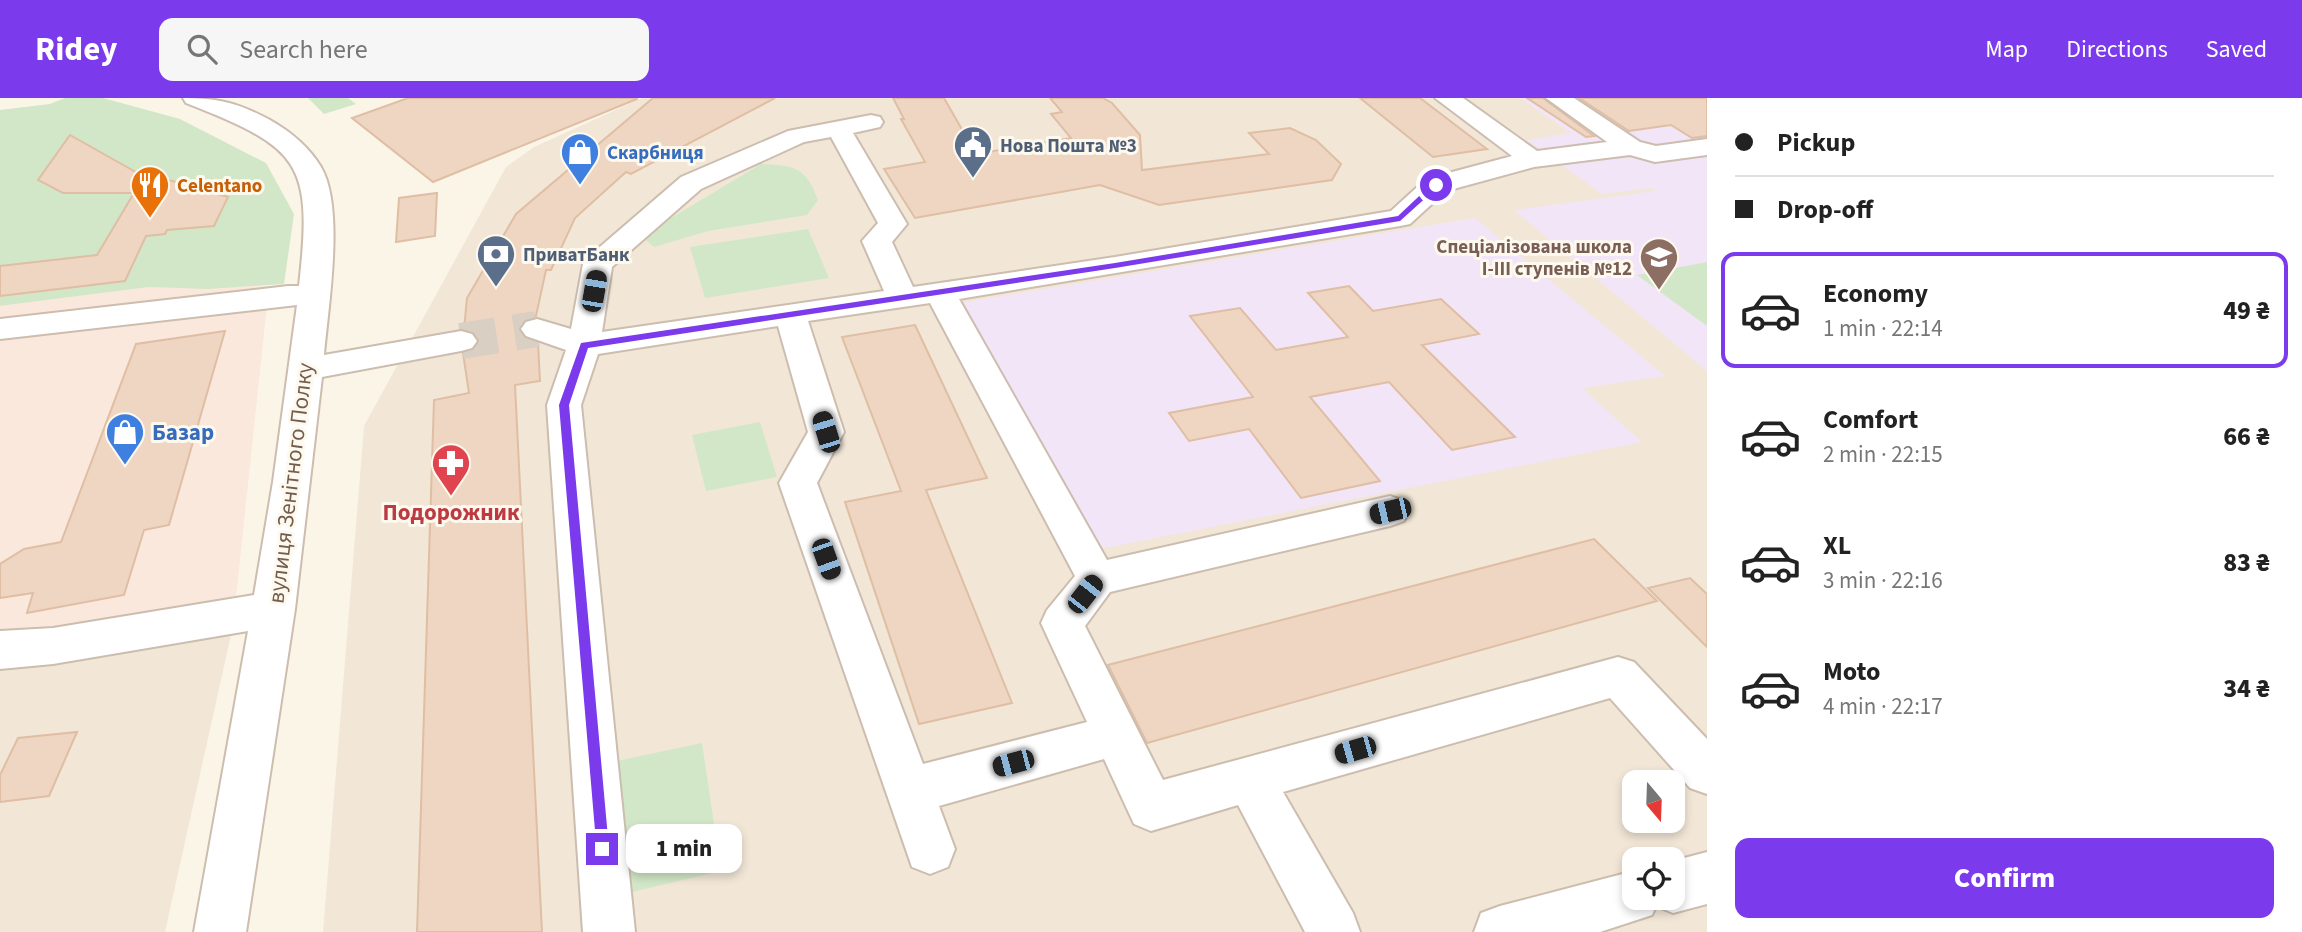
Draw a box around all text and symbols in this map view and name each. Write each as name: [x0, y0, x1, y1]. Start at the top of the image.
search box: [159, 18, 649, 81]
text: Ridey: [35, 26, 117, 73]
icon: search: [183, 30, 221, 68]
text: Search here: [239, 31, 368, 68]
text: Map: [1985, 32, 2028, 67]
text: Directions: [2066, 32, 2168, 67]
text: Saved: [2206, 32, 2267, 67]
public building icon: Нова Пошта №3: [952, 124, 994, 179]
text: Pickup: [1777, 124, 1855, 161]
shop icon: Скарбниця: [559, 131, 601, 186]
place label: Нова Пошта №3: [1000, 133, 1137, 160]
place label: Скарбниця: [607, 140, 704, 167]
restaurant icon: Celentano: [129, 164, 171, 219]
route start: [1420, 169, 1452, 201]
place label: Celentano: [177, 173, 262, 200]
text: Drop-off: [1777, 191, 1873, 228]
bank icon: ПриватБанк: [475, 233, 517, 288]
place label: Спеціалізована школа І-ІІІ ступенів №12: [1436, 234, 1632, 283]
school or university icon: Спеціалізована школа І-ІІІ ступенів №12: [1638, 236, 1680, 291]
place label: ПриватБанк: [523, 242, 630, 269]
car: [581, 268, 608, 314]
text: Economy: [1823, 275, 1928, 312]
icon: car: [1739, 279, 1802, 342]
text: 49 ₴: [2223, 292, 2270, 329]
text: 1 min · 22:14: [1823, 312, 1943, 345]
street label: вулиця Зенітного Полку: [259, 361, 322, 605]
text: Comfort: [1823, 401, 1918, 438]
icon: car: [1739, 405, 1802, 468]
car: [810, 409, 843, 455]
shop icon: Базар: [104, 411, 146, 466]
place label: Базар: [152, 416, 214, 449]
text: 66 ₴: [2223, 418, 2270, 455]
text: 2 min · 22:15: [1823, 438, 1943, 471]
pharmacy icon: Подорожник: [430, 442, 472, 497]
place label: Подорожник: [382, 496, 520, 529]
car: [1368, 496, 1413, 526]
text: XL: [1823, 527, 1851, 564]
icon: car: [1739, 531, 1802, 594]
car: [809, 536, 844, 582]
text: 83 ₴: [2223, 544, 2270, 581]
text: 3 min · 22:16: [1823, 564, 1943, 597]
car: [1064, 571, 1107, 617]
text: Moto: [1823, 653, 1880, 690]
icon: car: [1739, 657, 1802, 720]
text: 34 ₴: [2223, 670, 2270, 707]
text: 4 min · 22:17: [1823, 690, 1943, 723]
car: [1332, 734, 1379, 766]
car: [990, 747, 1037, 779]
north arrow: [1622, 770, 1685, 833]
map controls: [1622, 770, 1685, 910]
callout: 1 min: [626, 824, 742, 874]
text: 1 min: [656, 832, 712, 865]
route end: [586, 833, 618, 865]
button: Confirm: [1735, 838, 2274, 918]
button: locate: [1622, 847, 1685, 910]

